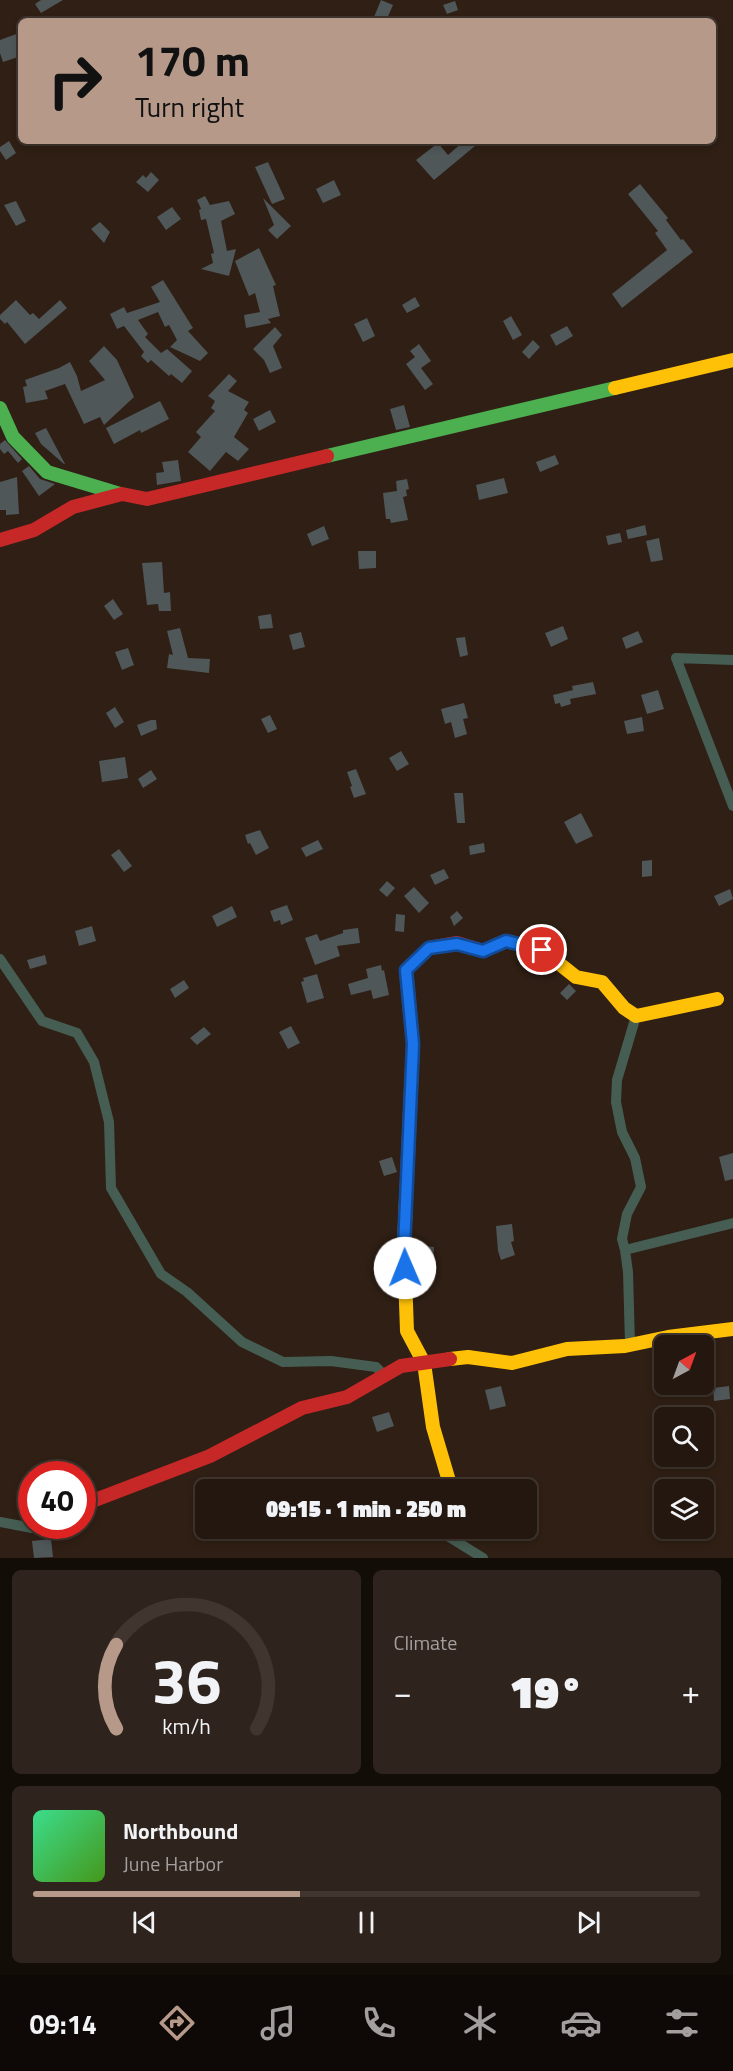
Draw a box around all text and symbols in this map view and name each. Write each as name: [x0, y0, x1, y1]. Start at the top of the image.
text: 170 m: [135, 28, 250, 92]
icon: right: [36, 42, 114, 120]
text: Turn right: [135, 86, 244, 127]
pin: [516, 924, 567, 975]
icon: arrive: [525, 933, 558, 966]
position arrow: [373, 1236, 437, 1300]
north arrow: [654, 1335, 714, 1395]
map controls: [654, 1335, 714, 1539]
button: search: [654, 1407, 714, 1467]
speed limit sign: 40: [18, 1461, 96, 1539]
button: layers: [654, 1479, 714, 1539]
text: 09:15 · 1 min · 250 m: [266, 1492, 466, 1526]
text: Climate: [394, 1627, 457, 1658]
text: 36: [151, 1632, 221, 1727]
text: 19°: [510, 1657, 584, 1725]
text: −: [394, 1667, 412, 1717]
text: +: [682, 1667, 700, 1717]
text: km/h: [162, 1710, 211, 1742]
text: Northbound: [123, 1814, 238, 1848]
text: June Harbor: [123, 1848, 223, 1879]
icon: previous: [128, 1906, 161, 1939]
icon: pause: [350, 1906, 383, 1939]
icon: next: [572, 1906, 605, 1939]
icon: directions: [156, 2002, 198, 2044]
icon: music: [257, 2002, 299, 2044]
icon: phone: [358, 2002, 400, 2044]
icon: climate: [459, 2002, 501, 2044]
icon: car: [560, 2002, 602, 2044]
icon: filters: [661, 2002, 703, 2044]
text: 09:14: [30, 2003, 97, 2044]

